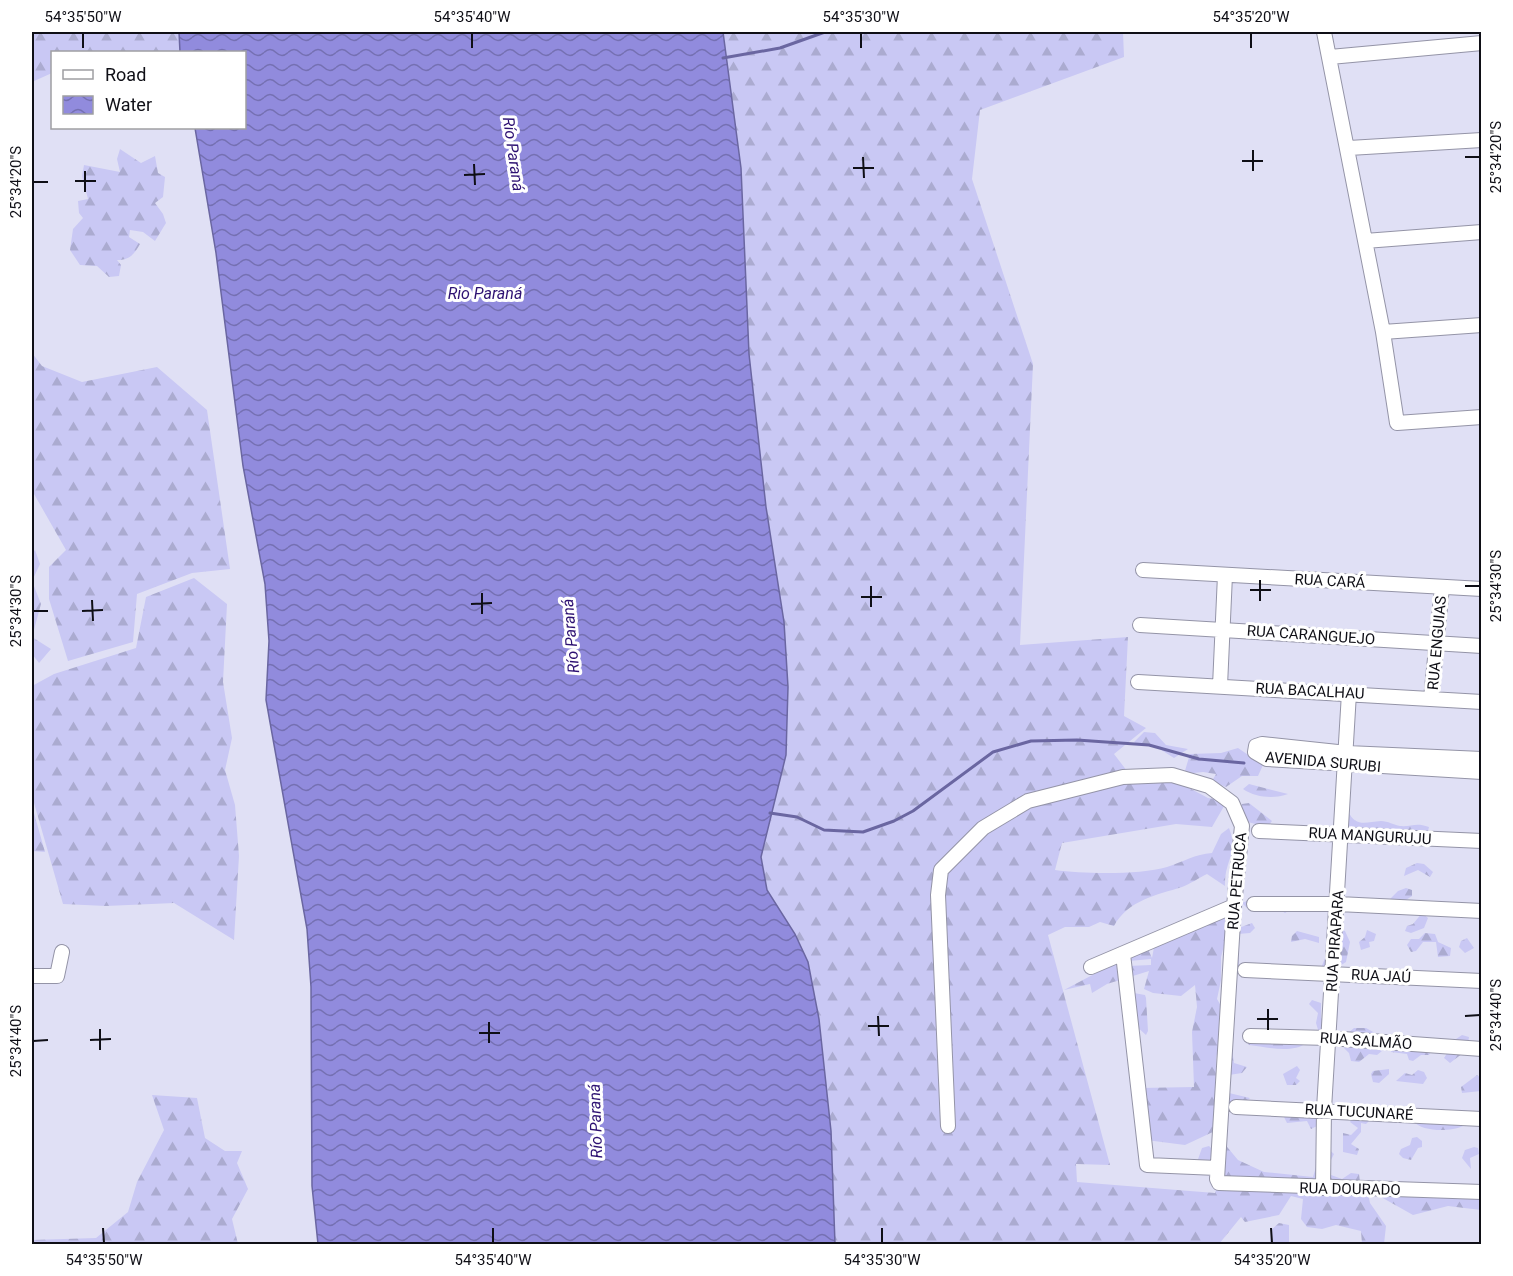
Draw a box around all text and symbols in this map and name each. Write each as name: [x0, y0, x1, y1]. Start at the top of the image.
text: 54°35'50"W: [45, 8, 121, 26]
text: 54°35'40"W: [434, 8, 510, 26]
text: 54°35'30"W: [823, 8, 899, 26]
text: 54°35'20"W: [1213, 8, 1289, 26]
legend: [51, 51, 246, 129]
text: Road: [105, 64, 146, 85]
text: Water: [105, 94, 152, 115]
water label: Río Paraná: [499, 116, 528, 193]
text: 25°34'20"S: [1487, 121, 1505, 193]
text: 25°34'20"S: [7, 146, 25, 218]
water label: Rio Paraná: [448, 284, 523, 303]
text: 25°34'30"S: [1487, 550, 1505, 622]
street label: RUA CARÁ: [1294, 570, 1366, 592]
text: 25°34'30"S: [7, 575, 25, 647]
street label: RUA ENGUIAS: [1424, 595, 1450, 691]
water label: Río Paraná: [558, 597, 583, 674]
street label: RUA CARANGUEJO: [1246, 622, 1376, 648]
street label: RUA BACALHAU: [1255, 679, 1365, 703]
street label: AVENIDA SURUBI: [1264, 748, 1382, 776]
street label: RUA MANGURUJU: [1308, 824, 1432, 848]
street label: RUA PETRUCA: [1224, 831, 1250, 931]
street label: RUA PIRAPARA: [1322, 889, 1348, 993]
street label: RUA JAÚ: [1351, 965, 1411, 987]
text: 25°34'40"S: [1487, 979, 1505, 1051]
text: 25°34'40"S: [7, 1005, 25, 1077]
street label: RUA SALMÃO: [1319, 1029, 1413, 1053]
water label: Río Paraná: [585, 1083, 606, 1159]
street label: RUA TUCUNARÉ: [1304, 1100, 1414, 1124]
street label: RUA DOURADO: [1299, 1179, 1401, 1199]
text: 54°35'50"W: [66, 1251, 142, 1269]
text: 54°35'40"W: [455, 1251, 531, 1269]
text: 54°35'30"W: [844, 1251, 920, 1269]
text: 54°35'20"W: [1234, 1251, 1310, 1269]

